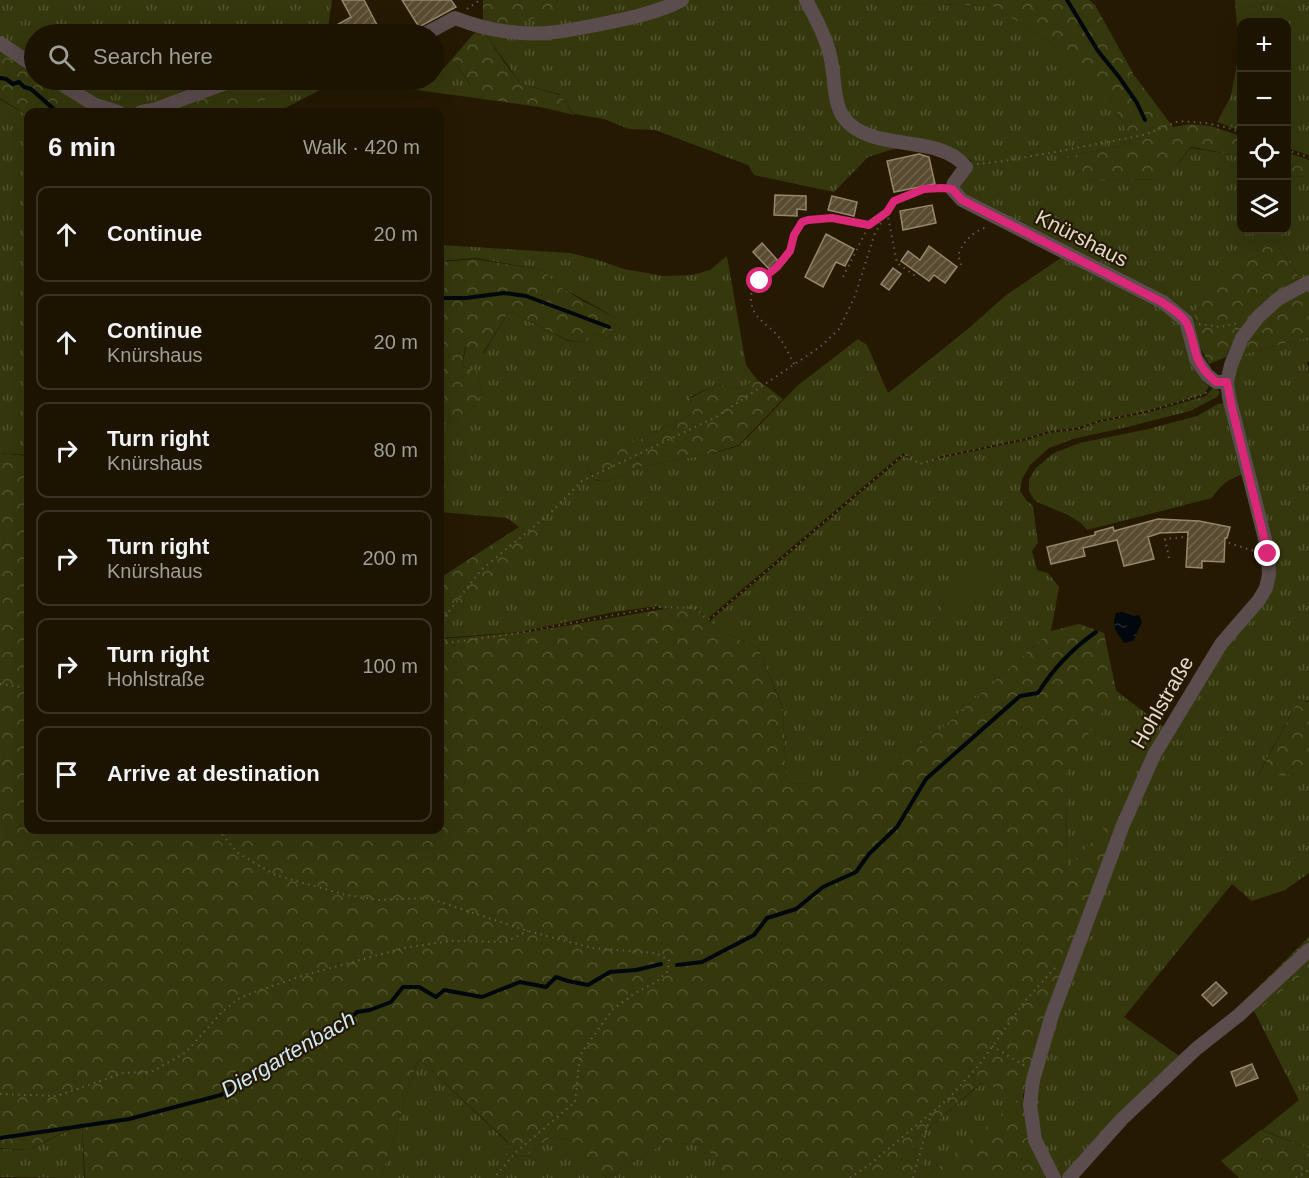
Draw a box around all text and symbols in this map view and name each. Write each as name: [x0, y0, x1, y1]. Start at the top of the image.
map controls: [1237, 18, 1291, 234]
button: +: [1237, 18, 1291, 72]
search box: [24, 24, 444, 90]
icon: search: [45, 41, 78, 74]
text: Search here: [93, 44, 213, 69]
button: −: [1237, 72, 1291, 126]
button: locate: [1237, 126, 1291, 180]
text: 6 min: [48, 132, 116, 162]
text: Walk · 420 m: [303, 136, 420, 158]
button: layers: [1237, 180, 1291, 234]
street label: Knürshaus: [1032, 205, 1132, 271]
icon: ahead: [50, 218, 83, 251]
text: Continue: [107, 221, 202, 246]
text: 20 m: [374, 223, 418, 245]
route start: [746, 267, 772, 293]
text: Continue: [107, 318, 202, 343]
icon: ahead: [50, 326, 83, 359]
text: 20 m: [374, 331, 418, 353]
text: Knürshaus: [107, 344, 203, 366]
text: Turn right: [107, 426, 209, 451]
icon: right: [50, 434, 83, 467]
text: 80 m: [374, 439, 418, 461]
text: Knürshaus: [107, 452, 203, 474]
text: Turn right: [107, 534, 209, 559]
route end: [1254, 540, 1280, 566]
icon: right: [50, 542, 83, 575]
text: 200 m: [362, 547, 418, 569]
text: Knürshaus: [107, 560, 203, 582]
text: Turn right: [107, 642, 209, 667]
icon: right: [50, 650, 83, 683]
street label: Hohlstraße: [1126, 652, 1198, 752]
text: 100 m: [362, 655, 418, 677]
text: Hohlstraße: [107, 668, 205, 690]
icon: arrive: [50, 758, 83, 791]
text: Arrive at destination: [107, 761, 320, 786]
water label: Diergartenbach: [217, 1006, 359, 1102]

